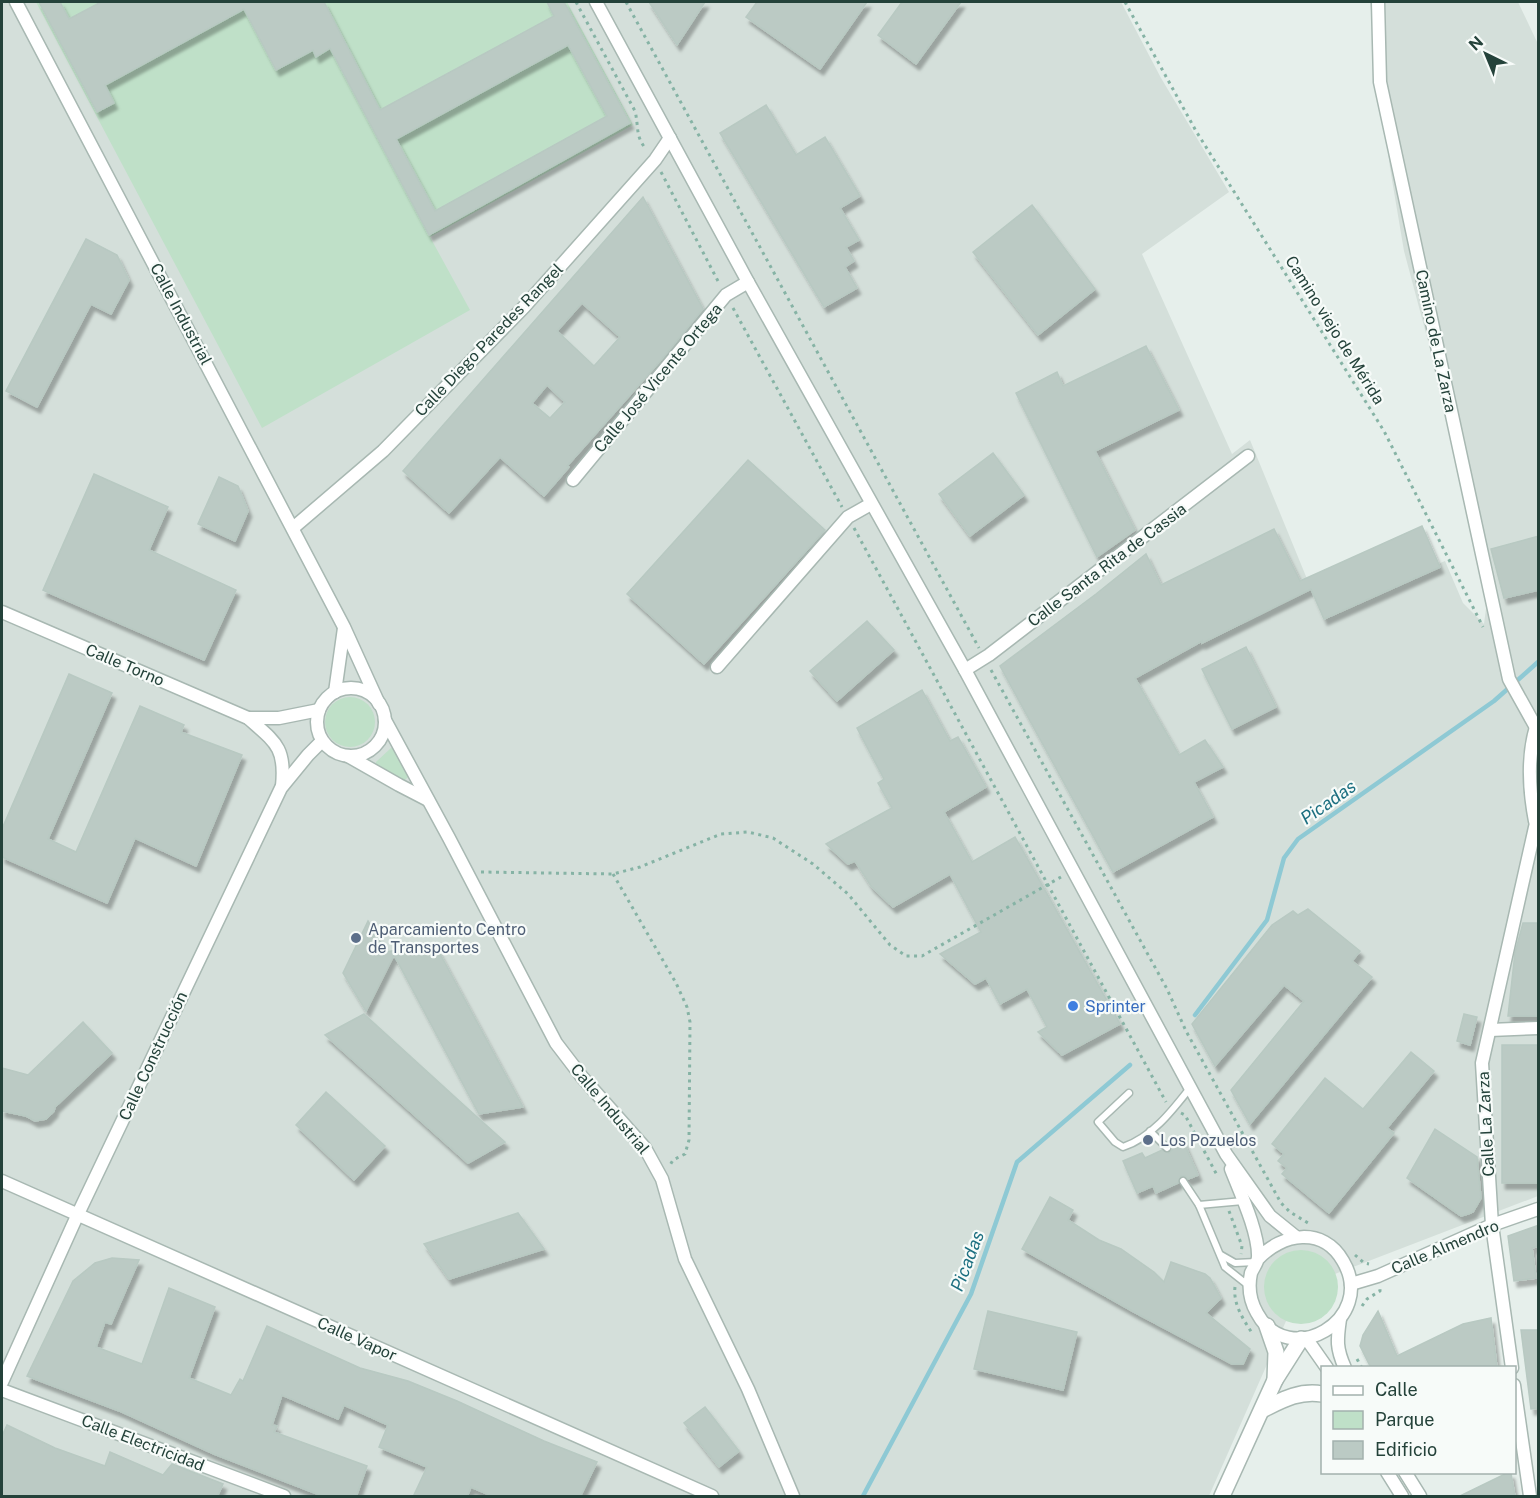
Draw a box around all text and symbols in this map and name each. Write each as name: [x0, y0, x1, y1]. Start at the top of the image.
north arrow: [1456, 24, 1516, 84]
text: N: [1465, 32, 1487, 55]
street label: Camino viejo de Mérida: [1281, 252, 1389, 408]
street label: Calle Industrial: [146, 260, 216, 368]
street label: Calle Diego Paredes Rangel: [411, 260, 567, 420]
street label: Camino de La Zarza: [1412, 268, 1460, 414]
street label: Calle José Vicente Ortega: [590, 300, 726, 456]
street label: Calle Santa Rita de Cassia: [1024, 499, 1190, 631]
street label: Calle Torno: [83, 640, 167, 690]
water label: Picadas: [1296, 775, 1360, 829]
place label: Aparcamiento Centro de Transportes: [368, 920, 526, 957]
marker: Aparcamiento Centro de Transportes: [349, 931, 363, 945]
street label: Calle Construcción: [115, 989, 191, 1123]
place label: Sprinter: [1085, 997, 1146, 1016]
marker: Sprinter: [1066, 999, 1080, 1013]
street label: Calle Industrial: [567, 1060, 653, 1158]
street label: Calle La Zarza: [1474, 1071, 1498, 1177]
place label: Los Pozuelos: [1160, 1131, 1256, 1150]
marker: Los Pozuelos: [1141, 1133, 1155, 1147]
street label: Calle Almendro: [1388, 1216, 1502, 1278]
water label: Picadas: [946, 1228, 988, 1294]
street label: Calle Vapor: [314, 1313, 400, 1365]
legend: [1321, 1366, 1516, 1474]
text: Calle: [1375, 1379, 1418, 1400]
text: Parque: [1375, 1409, 1435, 1430]
street label: Calle Electricidad: [79, 1411, 207, 1475]
text: Edificio: [1375, 1439, 1437, 1460]

